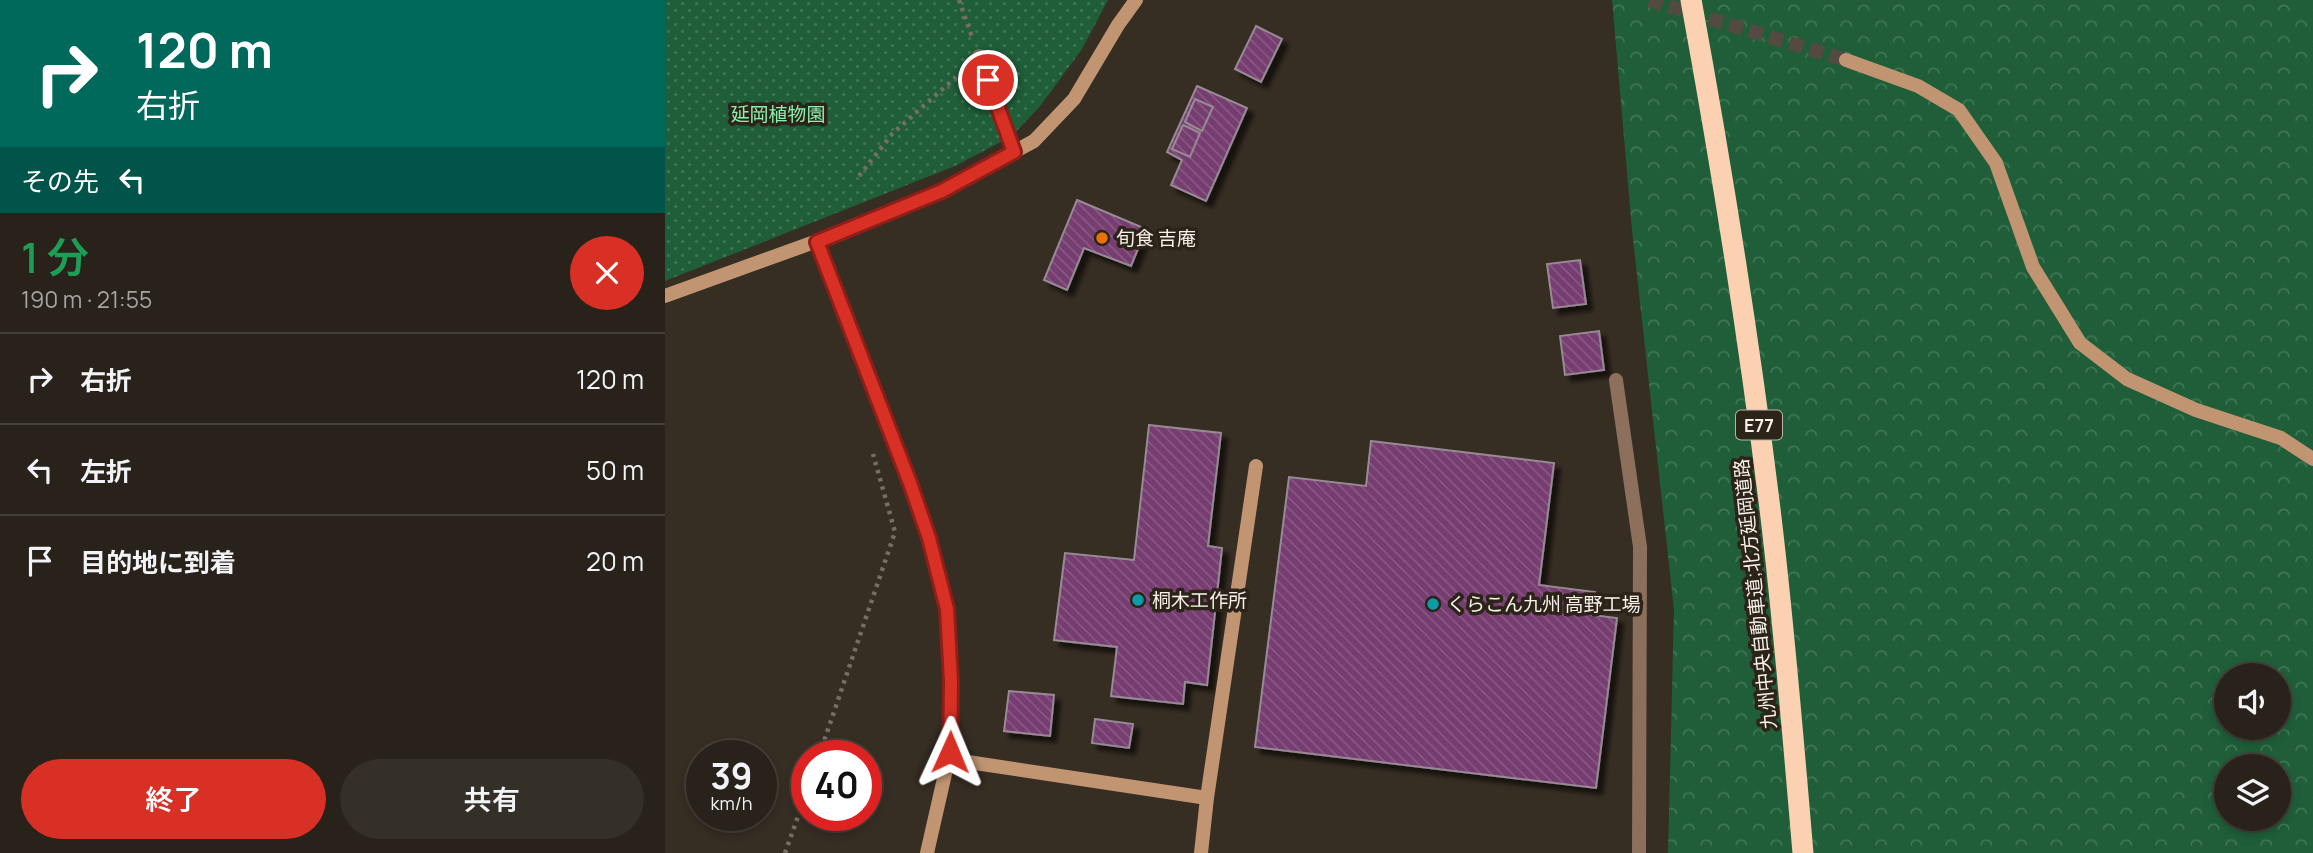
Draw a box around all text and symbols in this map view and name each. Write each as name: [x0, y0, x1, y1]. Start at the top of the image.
text: 120 m: [136, 16, 273, 83]
icon: right: [21, 28, 112, 119]
pin: [958, 50, 1018, 110]
icon: arrive: [969, 61, 1007, 99]
text: 右折: [136, 83, 200, 127]
park label: 延岡植物園: [730, 101, 826, 127]
icon: left: [113, 161, 151, 199]
text: その先: [21, 163, 99, 199]
place label: 旬食 吉庵: [1116, 225, 1196, 251]
text: 1 分: [21, 228, 89, 286]
marker: 旬食 吉庵: [1094, 230, 1110, 246]
button: close: [570, 236, 644, 310]
text: 190 m · 21:55: [21, 283, 152, 315]
icon: right: [21, 360, 59, 398]
text: 120 m: [576, 361, 644, 397]
text: 右折: [80, 362, 132, 398]
road number: E77: [1736, 410, 1782, 440]
icon: left: [21, 451, 59, 489]
text: 50 m: [586, 452, 644, 488]
text: 左折: [80, 453, 132, 489]
street label: 九州中央自動車道;北方延岡道路: [1728, 457, 1782, 731]
icon: arrive: [21, 542, 59, 580]
text: 20 m: [586, 543, 644, 579]
text: 目的地に到着: [80, 544, 236, 580]
place label: 桐木工作所: [1152, 587, 1247, 613]
place label: くらこん九州 高野工場: [1447, 591, 1641, 617]
marker: 桐木工作所: [1130, 592, 1146, 608]
marker: くらこん九州 高野工場: [1425, 596, 1441, 612]
map controls: [2214, 663, 2291, 831]
button: sound: [2214, 663, 2291, 740]
position arrow: [913, 715, 987, 789]
speed limit sign: 40: [791, 740, 882, 831]
text: 39: [710, 752, 753, 800]
button: layers: [2214, 754, 2291, 831]
button: 終了: [21, 759, 326, 839]
button: 共有: [340, 759, 644, 839]
text: km/h: [711, 791, 752, 815]

